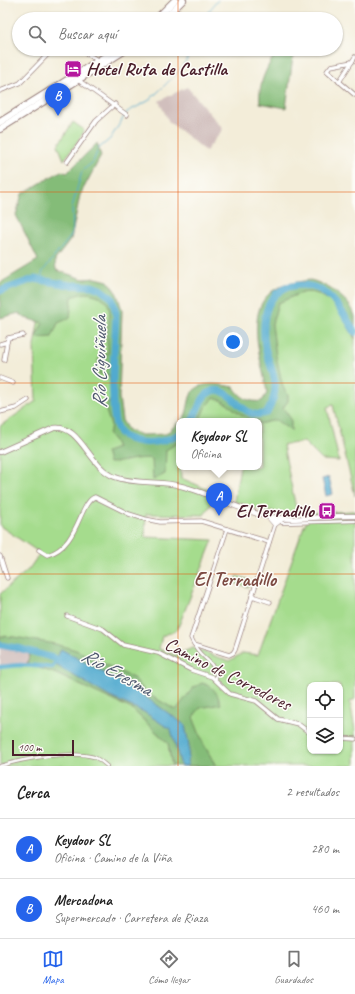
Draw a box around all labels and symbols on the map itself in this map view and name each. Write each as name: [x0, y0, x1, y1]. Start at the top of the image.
place label: Hotel Ruta de Castilla: [86, 57, 228, 81]
hotel icon: Hotel Ruta de Castilla: [63, 59, 83, 79]
pin: B: [45, 83, 71, 116]
water label: Río Ciguiñuela: [87, 313, 112, 408]
your location: [223, 332, 243, 352]
pin: A: [206, 483, 232, 516]
place label: El Terradillo: [236, 499, 315, 523]
bus stop icon: El Terradillo: [317, 501, 337, 521]
district label: El Terradillo: [194, 567, 278, 592]
street label: Camino de Corredores: [161, 632, 297, 717]
water label: Río Eresma: [77, 642, 159, 703]
scale bar: [12, 738, 74, 757]

